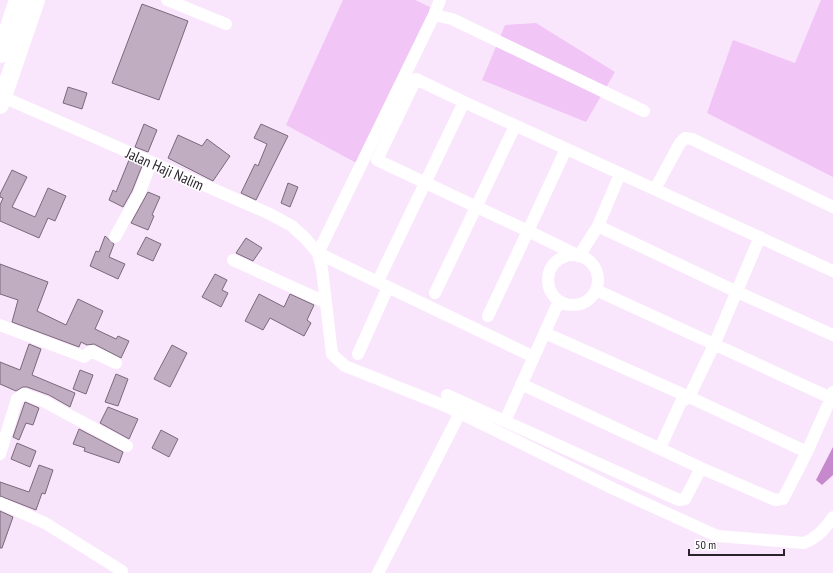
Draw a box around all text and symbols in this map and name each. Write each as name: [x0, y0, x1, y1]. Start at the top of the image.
street label: Jalan Haji Nalim: [122, 143, 207, 195]
scale bar: [689, 531, 784, 557]
text: 50 m: [695, 537, 716, 552]

